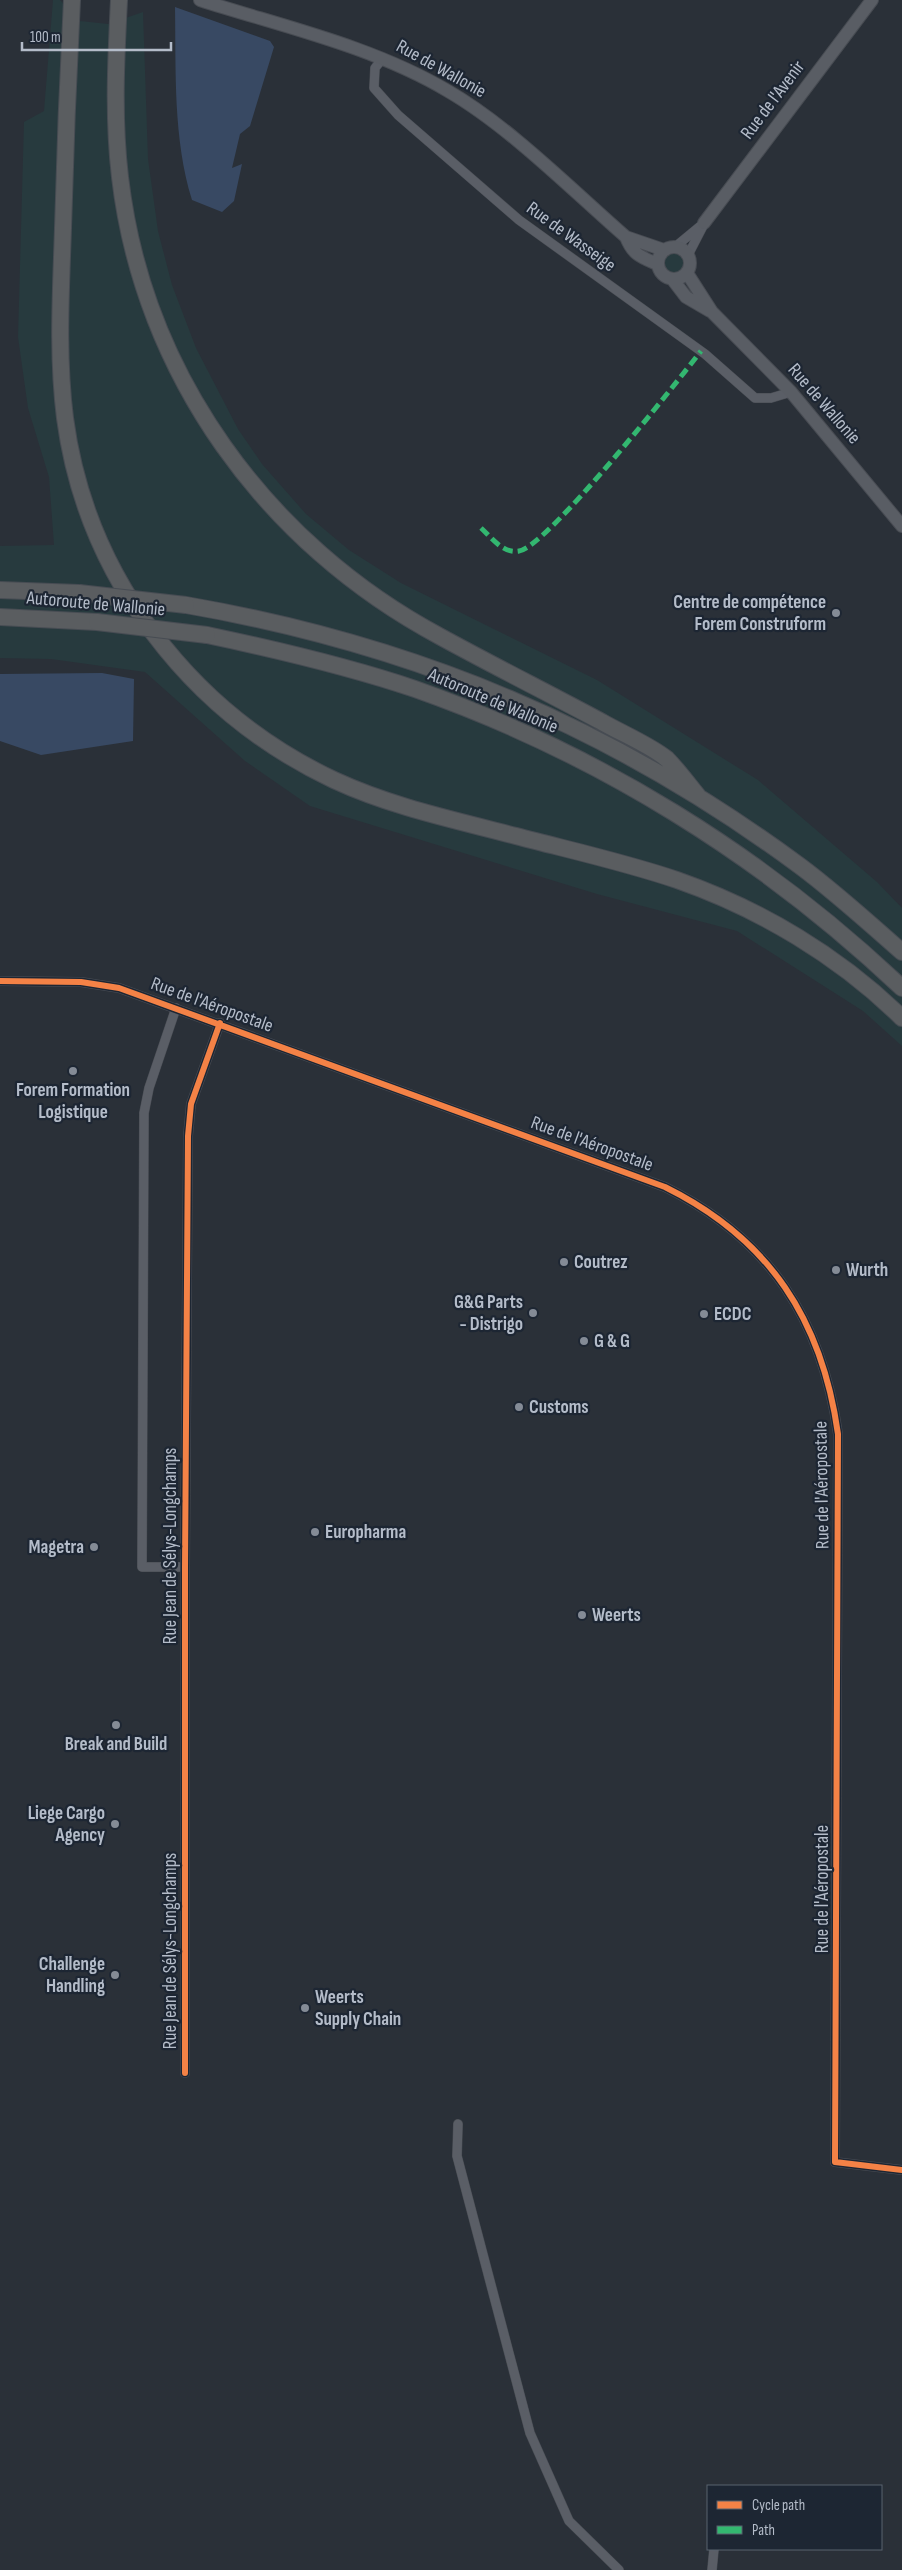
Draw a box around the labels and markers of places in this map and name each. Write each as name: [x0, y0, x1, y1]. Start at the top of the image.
place label: Centre de compétence Forem Construform: [673, 591, 826, 636]
marker: Centre de compétence Forem Construform: [830, 607, 842, 619]
marker: Forem Formation Logistique: [67, 1065, 79, 1077]
place label: Forem Formation Logistique: [16, 1079, 130, 1124]
place label: Coutrez: [574, 1251, 628, 1274]
marker: Coutrez: [558, 1256, 570, 1268]
place label: Wurth: [846, 1259, 888, 1282]
marker: Wurth: [830, 1264, 842, 1276]
place label: G&G Parts - Distrigo: [454, 1291, 523, 1336]
place label: ECDC: [714, 1303, 752, 1326]
marker: G&G Parts - Distrigo: [527, 1307, 539, 1319]
marker: ECDC: [698, 1308, 710, 1320]
place label: G & G: [594, 1330, 630, 1353]
marker: G & G: [578, 1335, 590, 1347]
place label: Customs: [529, 1396, 589, 1419]
marker: Customs: [513, 1401, 525, 1413]
place label: Europharma: [325, 1521, 406, 1544]
marker: Europharma: [309, 1526, 321, 1538]
place label: Magetra: [29, 1536, 84, 1559]
marker: Magetra: [88, 1541, 100, 1553]
place label: Weerts: [592, 1604, 641, 1627]
marker: Weerts: [576, 1609, 588, 1621]
marker: Break and Build: [110, 1719, 122, 1731]
place label: Break and Build: [65, 1733, 167, 1756]
place label: Liege Cargo Agency: [28, 1802, 105, 1847]
marker: Liege Cargo Agency: [109, 1818, 121, 1830]
place label: Challenge Handling: [39, 1953, 105, 1998]
marker: Challenge Handling: [109, 1969, 121, 1981]
place label: Weerts Supply Chain: [315, 1986, 401, 2031]
marker: Weerts Supply Chain: [299, 2002, 311, 2014]

